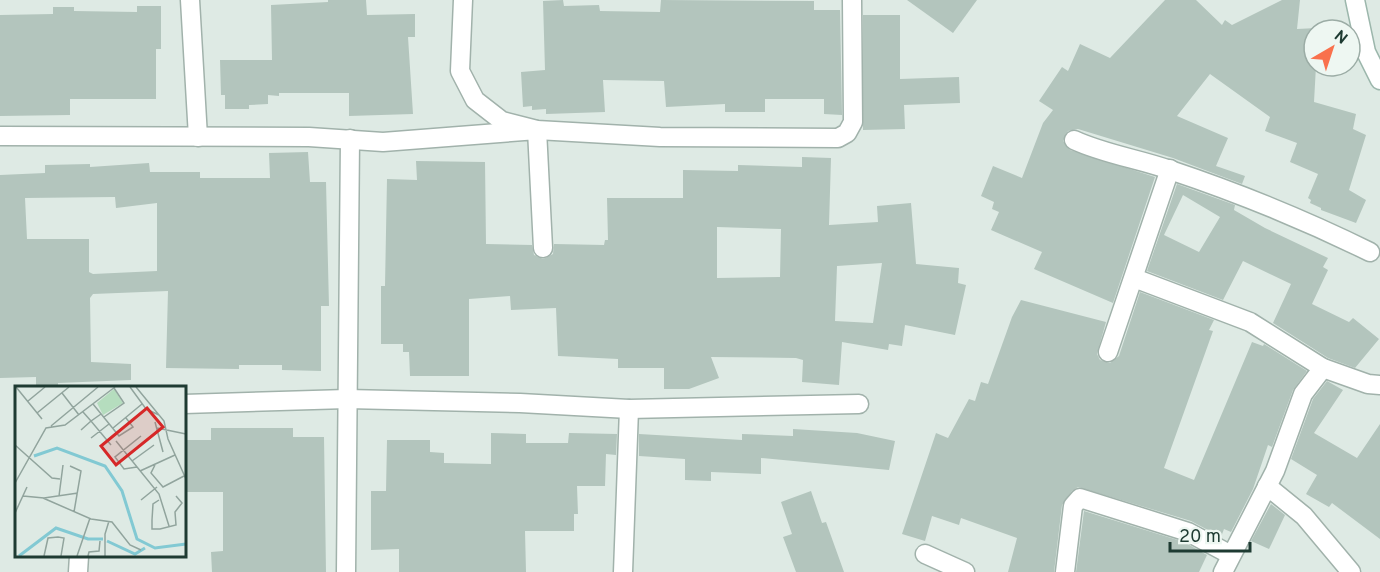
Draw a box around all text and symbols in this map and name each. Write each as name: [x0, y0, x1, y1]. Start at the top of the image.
north arrow: [1302, 18, 1362, 78]
text: N: [1329, 27, 1351, 49]
inset map: [15, 386, 186, 557]
scale bar: [1170, 515, 1250, 553]
text: 20 m: [1179, 526, 1221, 549]

